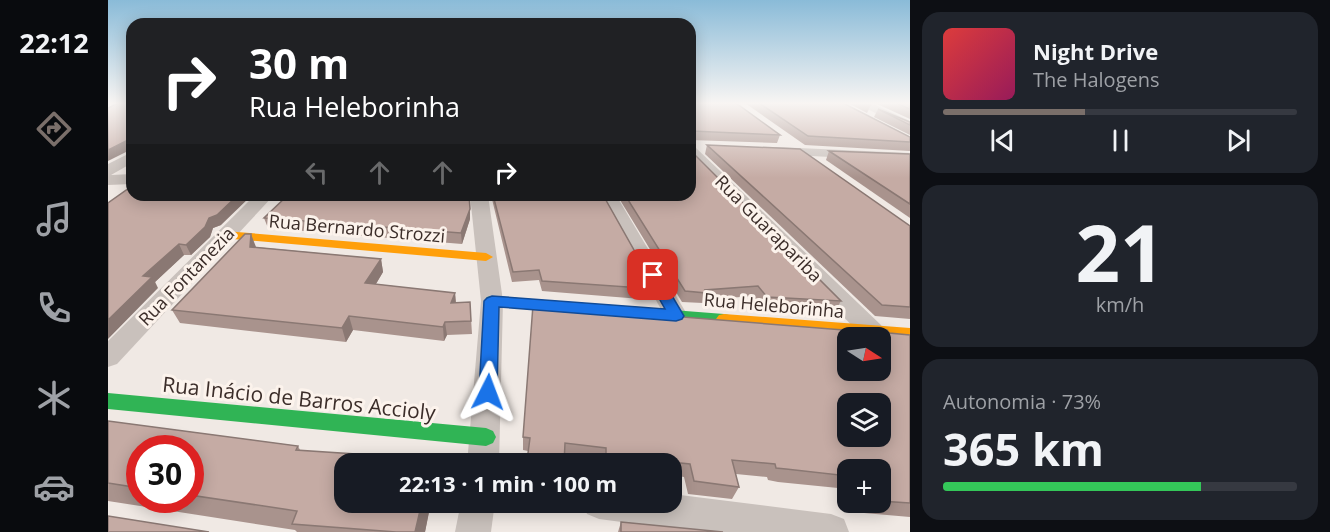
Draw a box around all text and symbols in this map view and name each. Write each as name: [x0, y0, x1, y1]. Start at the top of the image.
text: 22:12: [19, 24, 89, 61]
text: 30 m: [249, 34, 349, 91]
text: Night Drive: [1033, 36, 1158, 66]
icon: right: [150, 42, 228, 120]
text: The Halogens: [1033, 66, 1160, 93]
text: Rua Heleborinha: [249, 88, 460, 125]
icon: directions: [33, 108, 75, 150]
icon: previous: [986, 124, 1019, 157]
icon: pause: [1104, 124, 1137, 157]
icon: next: [1222, 124, 1255, 157]
icon: left: [300, 156, 333, 189]
icon: ahead: [363, 156, 396, 189]
icon: ahead: [426, 156, 459, 189]
icon: right: [489, 156, 522, 189]
street label: Rua Guarapariba: [710, 169, 828, 287]
icon: music: [33, 198, 75, 240]
text: 21: [1075, 199, 1165, 305]
street label: Rua Bernardo Strozzi: [268, 208, 446, 248]
street label: Rua Fontanezia: [133, 221, 239, 331]
pin: [627, 249, 678, 300]
icon: arrive: [636, 258, 669, 291]
icon: phone: [33, 287, 75, 329]
street label: Rua Heleborinha: [703, 287, 845, 323]
text: km/h: [1096, 291, 1144, 318]
north arrow: [837, 327, 891, 381]
map controls: [837, 327, 891, 513]
position arrow: [456, 360, 520, 424]
street label: Rua Inácio de Barros Accioly: [161, 370, 437, 426]
icon: climate: [33, 377, 75, 419]
text: Autonomia · 73%: [943, 388, 1101, 415]
button: layers: [837, 393, 891, 447]
text: 365 km: [943, 418, 1104, 479]
speed limit sign: 30: [126, 435, 204, 513]
button: +: [837, 459, 891, 513]
icon: car: [33, 466, 75, 508]
text: 22:13 · 1 min · 100 m: [399, 468, 617, 498]

